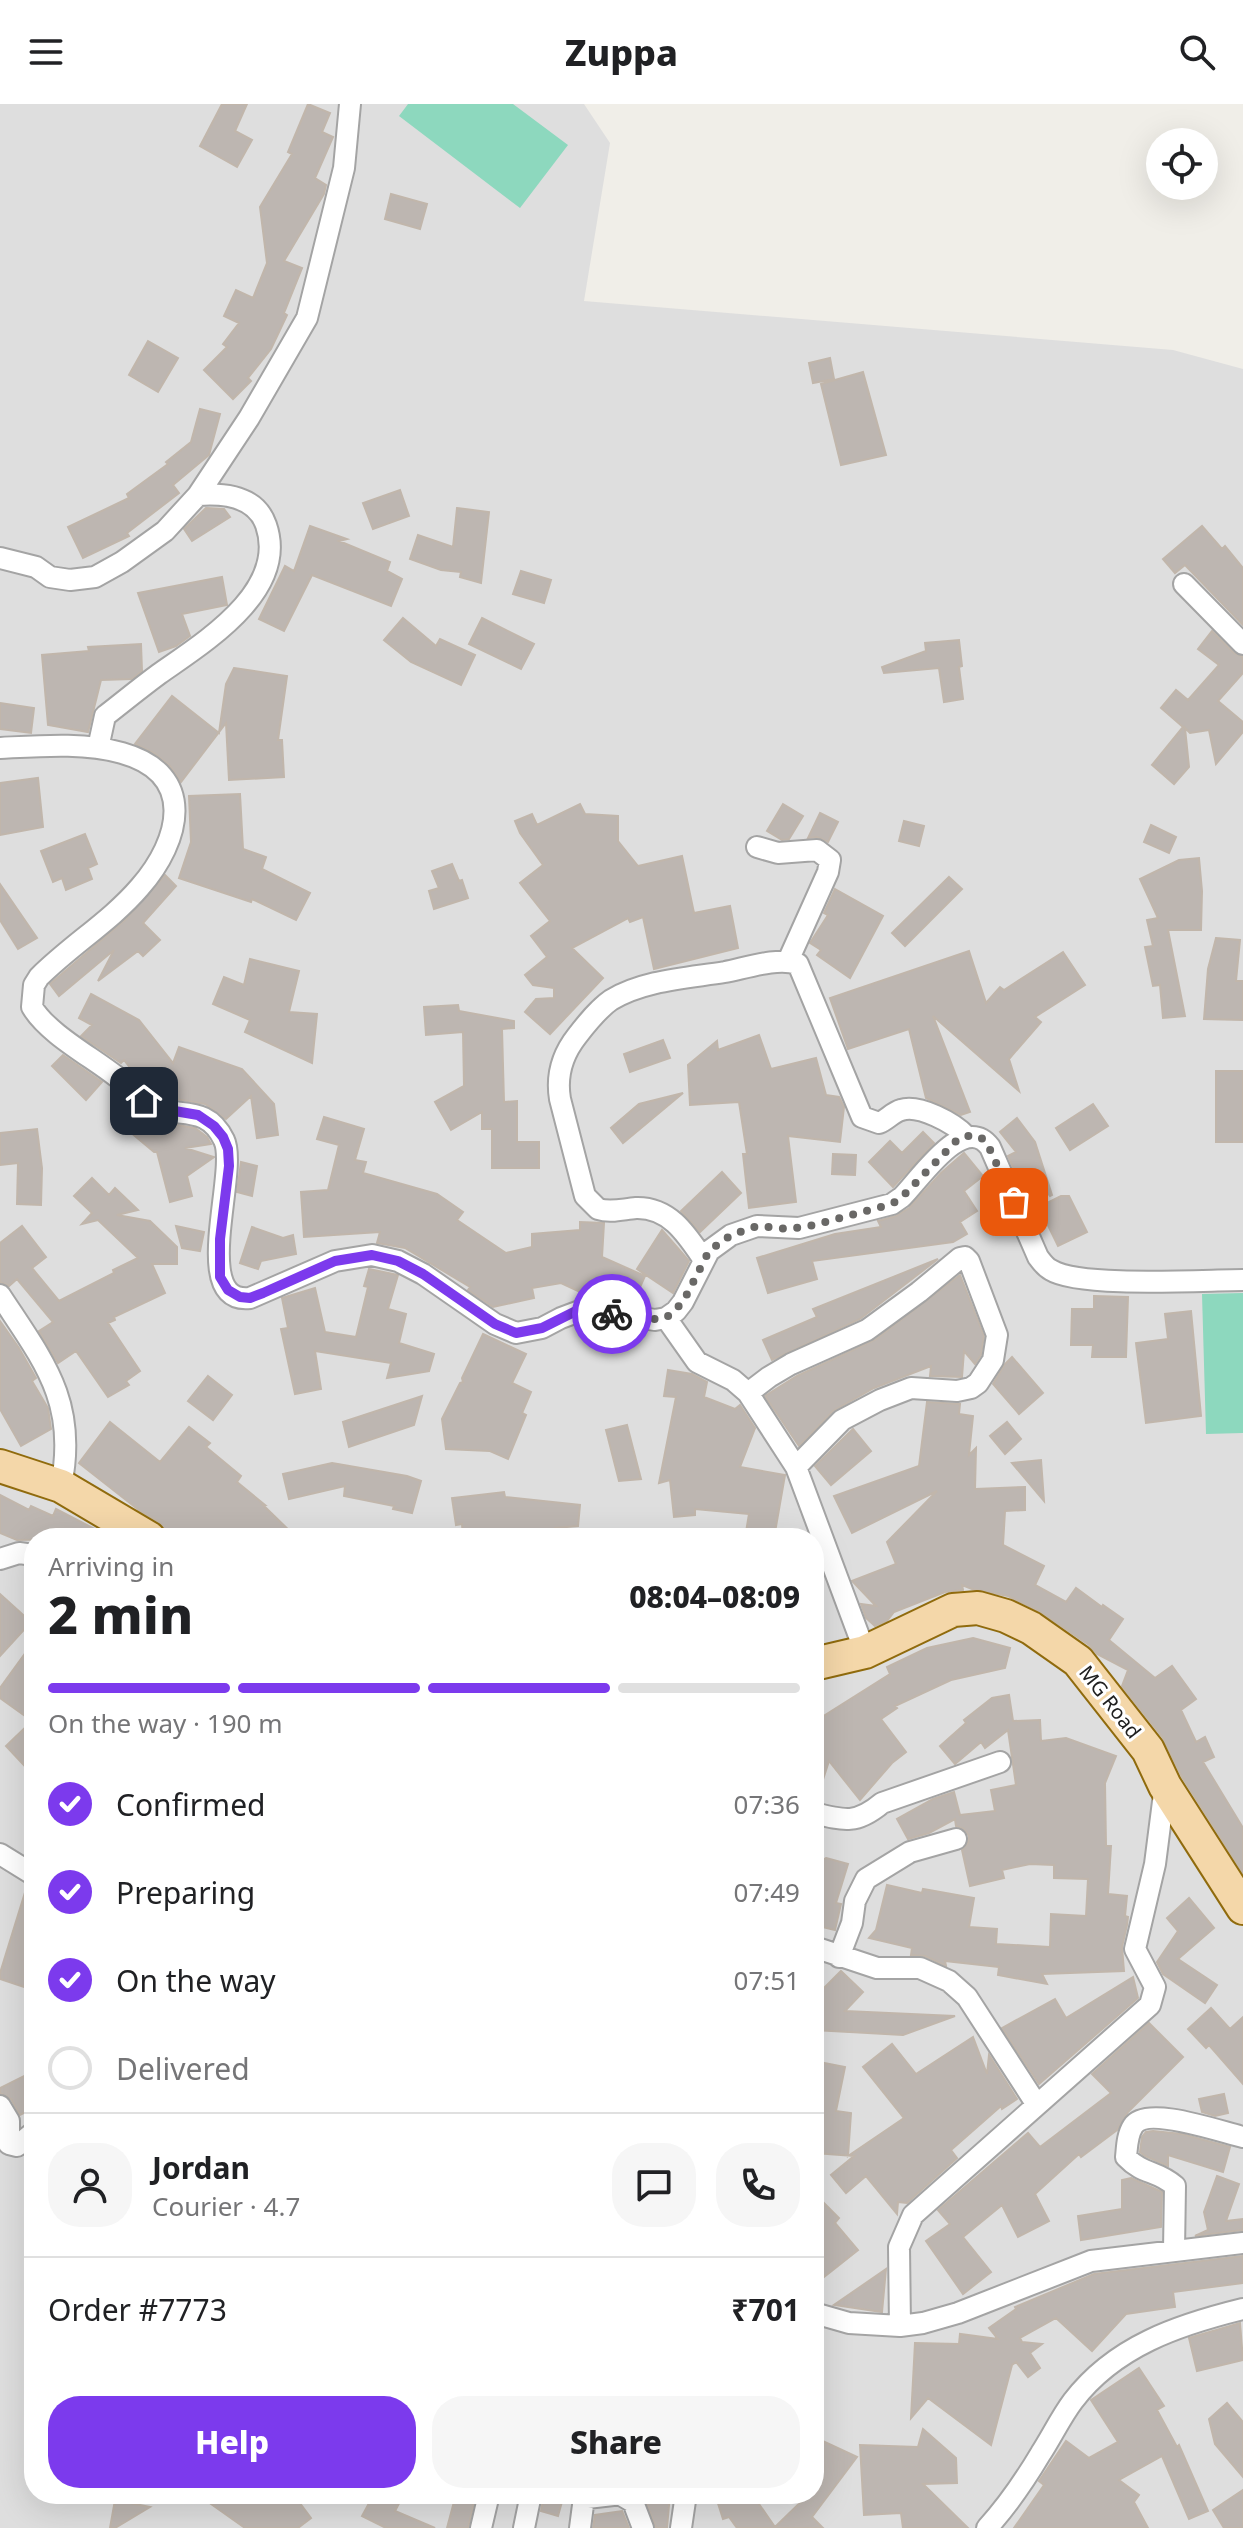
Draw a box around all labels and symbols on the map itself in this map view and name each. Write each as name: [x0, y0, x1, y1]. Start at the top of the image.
pin: [110, 1067, 178, 1135]
pin: [980, 1168, 1048, 1236]
courier: [572, 1274, 652, 1354]
street label: MG Road: [1073, 1660, 1147, 1744]

